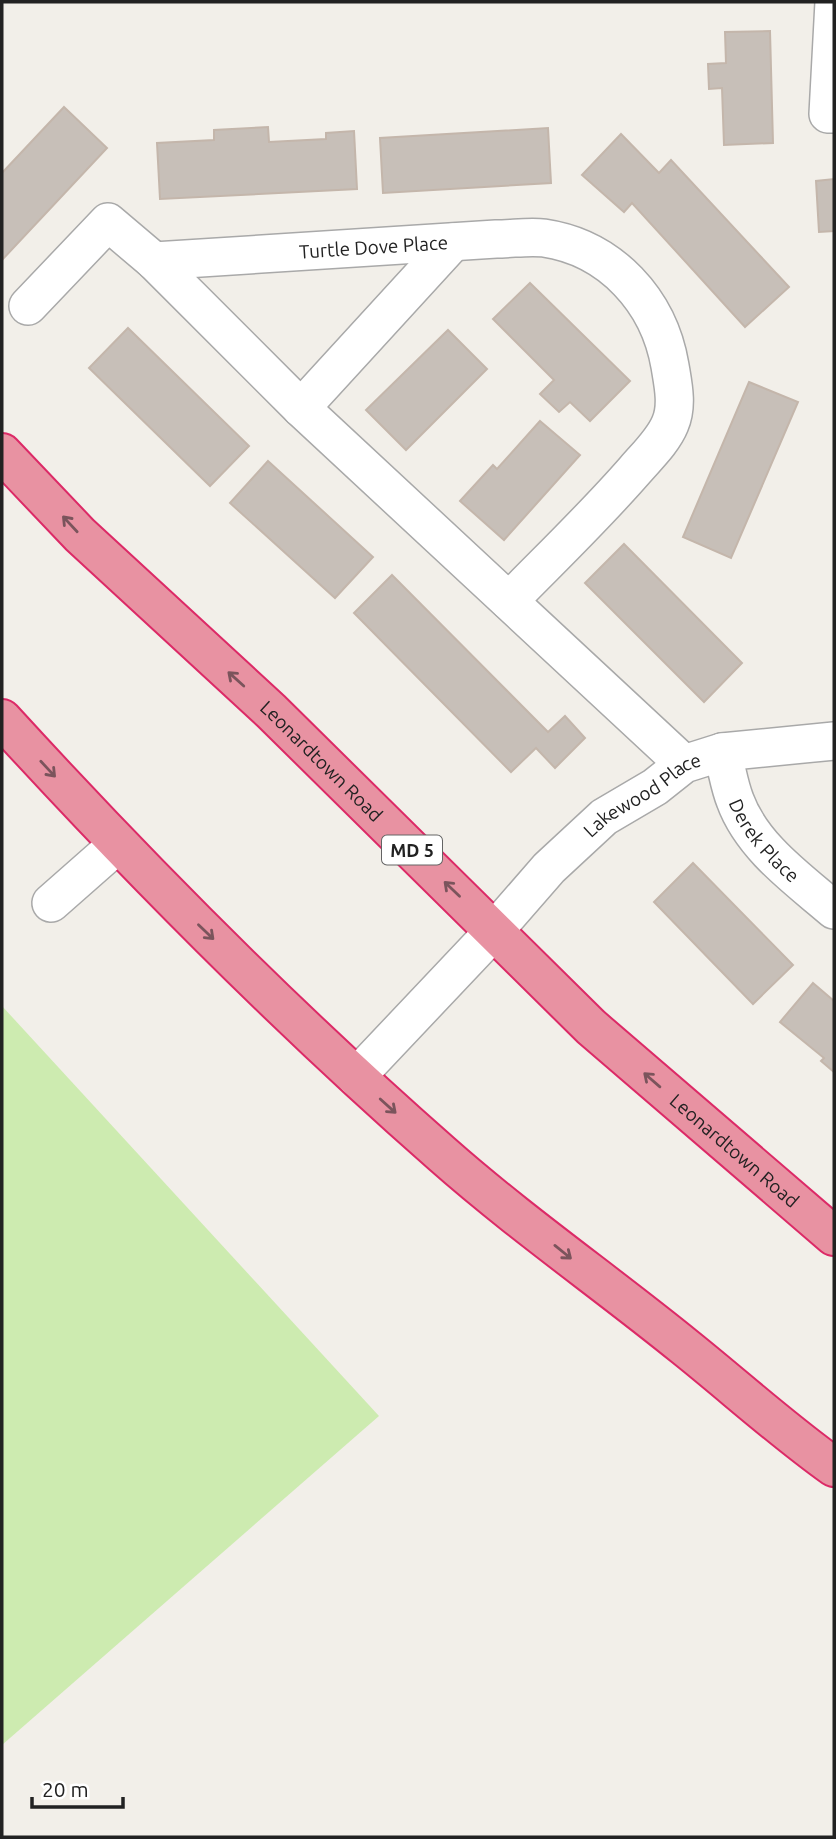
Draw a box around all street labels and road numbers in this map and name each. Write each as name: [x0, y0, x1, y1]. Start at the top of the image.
street label: Turtle Dove Place: [298, 231, 449, 263]
street label: Leonardtown Road: [256, 696, 387, 826]
street label: Lakewood Place: [579, 748, 703, 841]
street label: Derek Place: [725, 796, 804, 887]
road number: MD 5: [382, 836, 442, 864]
street label: Leonardtown Road: [666, 1089, 803, 1212]

